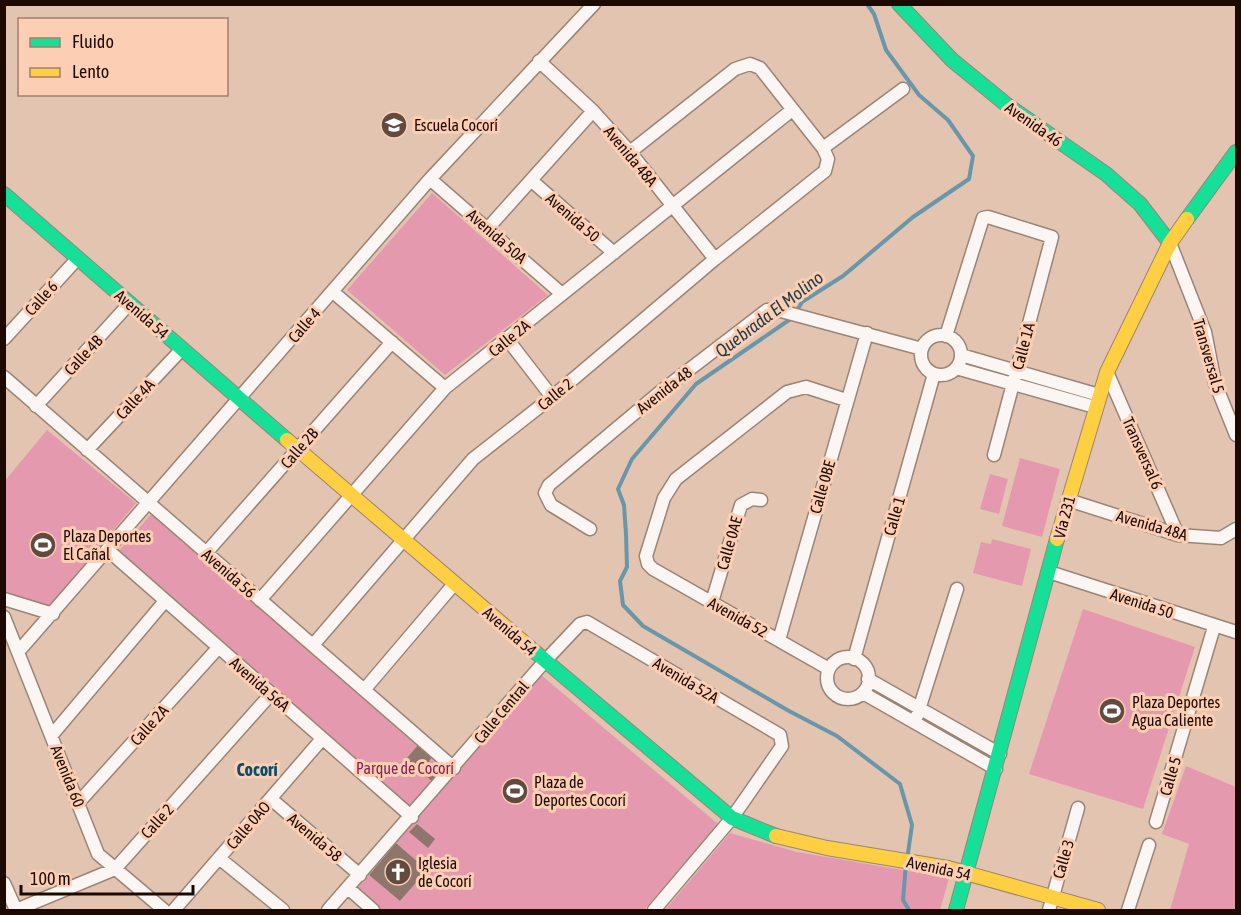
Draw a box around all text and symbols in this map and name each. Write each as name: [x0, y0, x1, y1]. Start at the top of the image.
legend: [18, 18, 228, 96]
text: Fluido: [72, 31, 114, 52]
text: Lento: [72, 61, 109, 82]
street label: Avenida 46: [1002, 98, 1066, 150]
school or university icon: Escuela Cocorí: [379, 110, 409, 140]
place label: Escuela Cocorí: [414, 116, 498, 134]
street label: Avenida 48A: [601, 122, 661, 190]
street label: Avenida 50: [542, 189, 604, 245]
street label: Avenida 50A: [464, 205, 531, 267]
water label: Quebrada El Molino: [711, 267, 827, 361]
street label: Calle 6: [21, 277, 61, 319]
street label: Avenida 54: [111, 286, 173, 342]
street label: Calle 4: [284, 304, 324, 346]
street label: Calle 2A: [485, 316, 533, 360]
street label: Transversal 5: [1190, 317, 1228, 395]
street label: Calle 1A: [1008, 320, 1038, 371]
street label: Calle 4B: [60, 331, 106, 379]
street label: Avenida 48: [633, 363, 695, 417]
street label: Calle 2: [534, 374, 576, 414]
street label: Calle 4A: [112, 375, 158, 423]
street label: Transversal 6: [1119, 414, 1167, 492]
street label: Calle 2B: [277, 424, 322, 472]
street label: Calle 0BE: [806, 458, 838, 516]
street label: Calle 1: [880, 494, 908, 538]
street label: Vía 231: [1050, 494, 1078, 540]
street label: Avenida 48A: [1114, 506, 1190, 544]
street label: Calle 0AE: [713, 514, 745, 572]
place label: Plaza Deportes El Cañal: [63, 527, 152, 563]
sports icon: Plaza Deportes El Cañal: [28, 530, 58, 560]
street label: Avenida 56: [198, 545, 260, 601]
street label: Avenida 50: [1108, 584, 1176, 622]
street label: Avenida 52: [705, 593, 771, 641]
street label: Avenida 54: [479, 603, 541, 659]
street label: Avenida 56A: [227, 653, 294, 715]
street label: Avenida 52A: [650, 653, 722, 707]
street label: Calle Central: [470, 677, 533, 747]
place label: Plaza Deportes Agua Caliente: [1132, 693, 1221, 730]
sports icon: Plaza Deportes Agua Caliente: [1097, 696, 1127, 726]
street label: Calle 2A: [126, 701, 172, 749]
street label: Avenida 60: [47, 742, 89, 810]
street label: Calle 5: [1156, 754, 1184, 798]
district label: Cocorí: [236, 759, 278, 780]
park label: Parque de Cocorí: [356, 759, 454, 778]
place label: Plaza de Deportes Cocorí: [534, 773, 626, 810]
sports icon: Plaza de Deportes Cocorí: [500, 776, 530, 806]
street label: Calle 0AO: [222, 798, 274, 852]
street label: Calle 2: [137, 800, 177, 842]
street label: Avenida 58: [284, 809, 346, 865]
street label: Calle 3: [1049, 837, 1077, 881]
street label: Avenida 54: [905, 852, 973, 884]
place label: Iglesia de Cocorí: [418, 854, 472, 890]
church icon: Iglesia de Cocorí: [383, 857, 413, 887]
scale bar: [21, 858, 194, 896]
text: 100 m: [30, 868, 71, 889]

